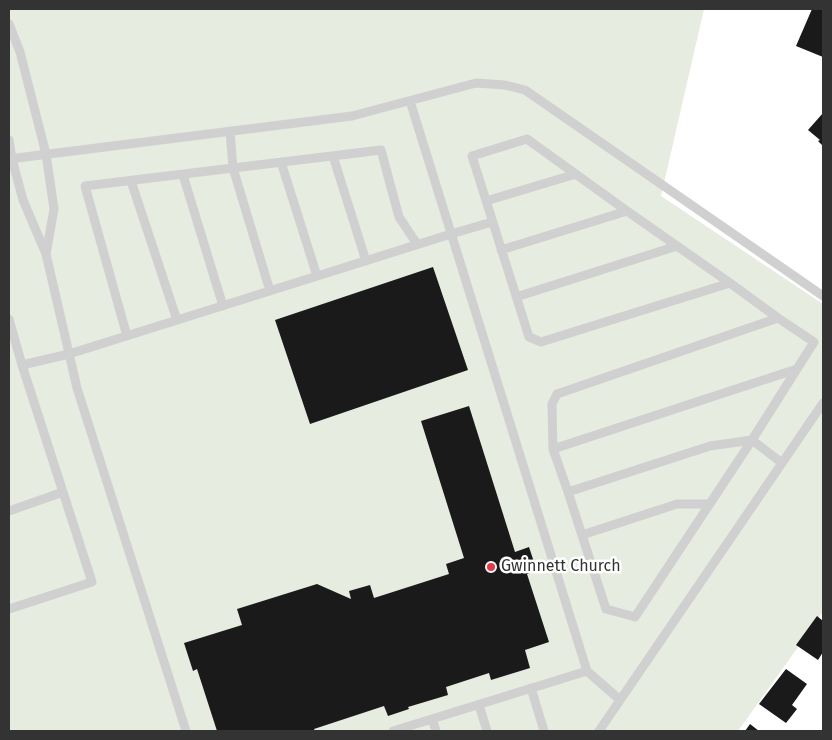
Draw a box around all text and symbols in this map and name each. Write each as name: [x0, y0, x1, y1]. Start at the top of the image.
place label: Gwinnett Church: [501, 557, 621, 577]
marker: Gwinnett Church: [485, 561, 497, 573]

